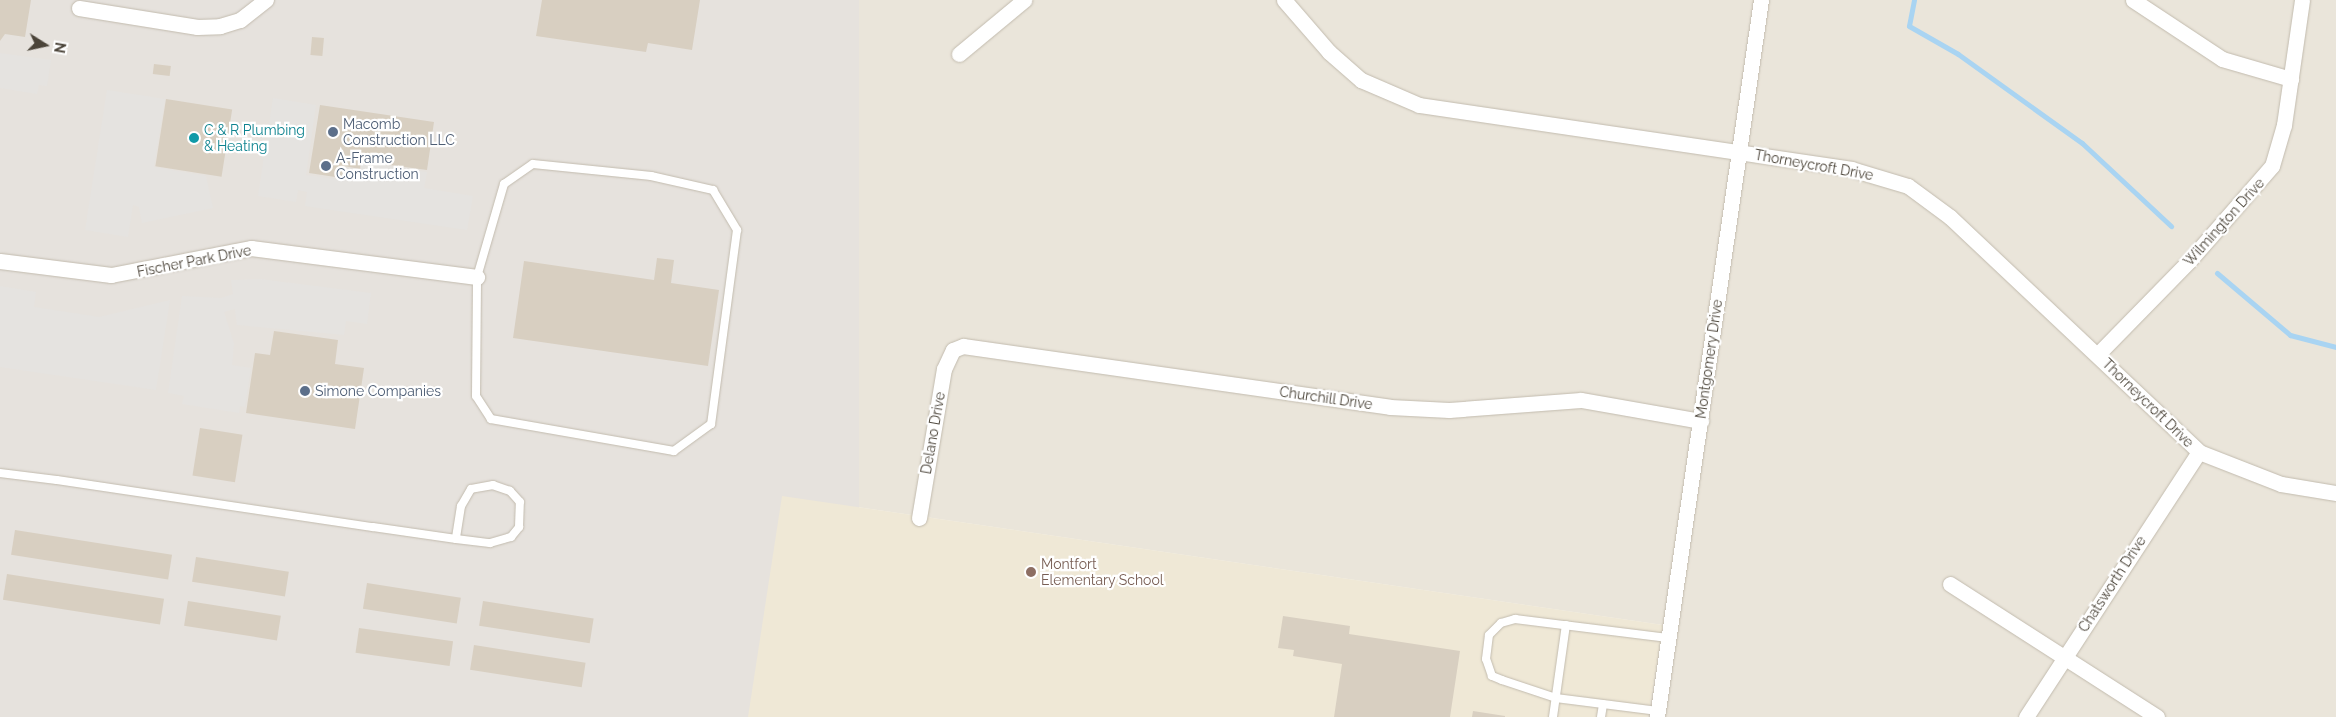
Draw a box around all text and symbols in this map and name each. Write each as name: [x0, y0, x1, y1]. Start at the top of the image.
north arrow: [20, 20, 70, 70]
text: N: [51, 41, 69, 54]
place label: Macomb Construction LLC: [343, 116, 455, 148]
place label: C & R Plumbing & Heating: [204, 122, 305, 154]
marker: Macomb Construction LLC: [327, 126, 339, 138]
marker: C & R Plumbing & Heating: [188, 132, 200, 144]
street label: Thorneycroft Drive: [1753, 146, 1875, 184]
place label: A-Frame Construction: [336, 150, 419, 182]
marker: A-Frame Construction: [320, 160, 332, 172]
street label: Wilmington Drive: [2180, 175, 2268, 269]
street label: Fischer Park Drive: [135, 242, 253, 280]
street label: Montgomery Drive: [1692, 298, 1726, 420]
street label: Thorneycroft Drive: [2099, 355, 2197, 451]
place label: Simone Companies: [315, 383, 441, 399]
street label: Churchill Drive: [1278, 383, 1374, 413]
marker: Simone Companies: [299, 385, 311, 397]
street label: Delano Drive: [918, 391, 948, 475]
street label: Chatsworth Drive: [2075, 533, 2149, 635]
place label: Montfort Elementary School: [1041, 556, 1164, 588]
marker: Montfort Elementary School: [1025, 566, 1037, 578]

